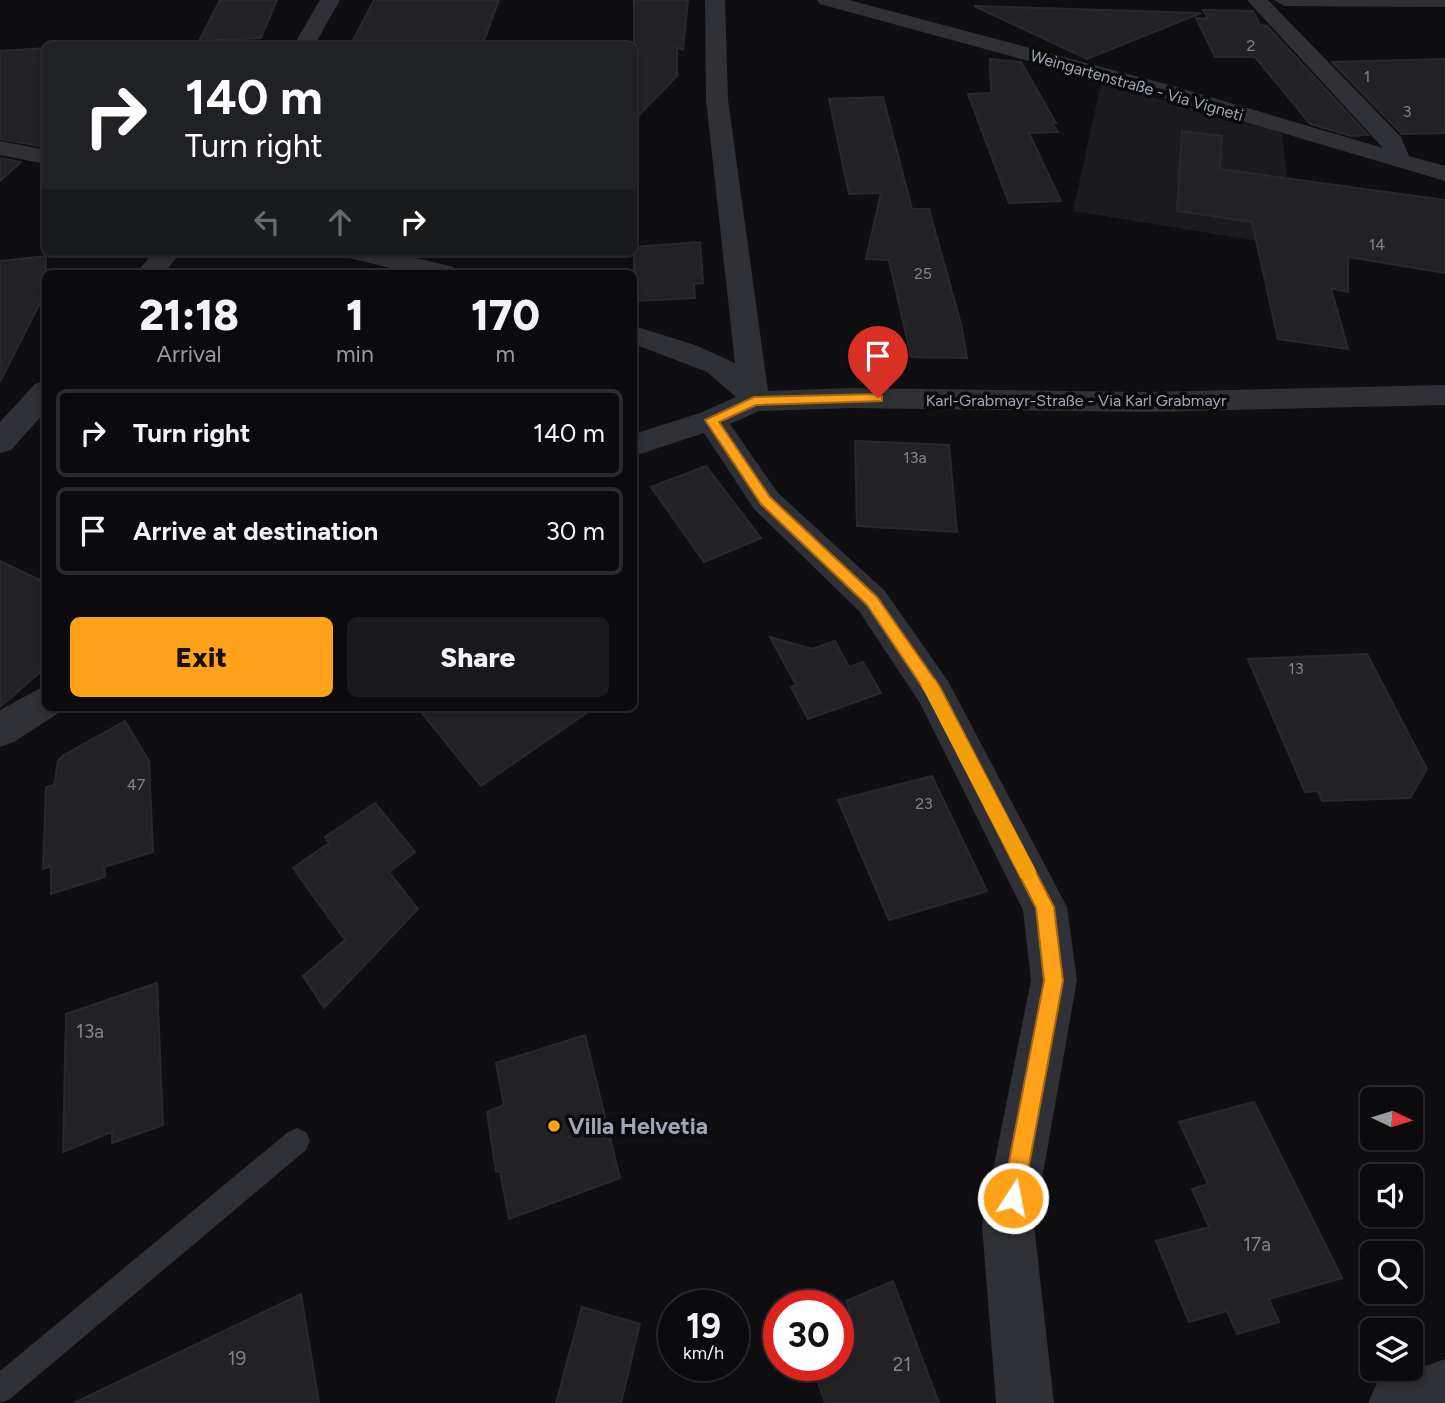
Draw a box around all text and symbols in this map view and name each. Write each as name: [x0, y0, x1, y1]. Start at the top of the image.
house number: 2: [1247, 36, 1255, 55]
street label: Weingartenstraße - Via Vigneti: [1028, 46, 1246, 125]
text: 140 m: [185, 67, 323, 126]
house number: 1: [1364, 67, 1370, 86]
icon: right: [70, 70, 161, 161]
house number: 3: [1403, 102, 1411, 121]
text: Turn right: [185, 127, 323, 165]
icon: left: [248, 203, 286, 241]
icon: ahead: [321, 203, 359, 241]
icon: right: [394, 203, 432, 241]
house number: 14: [1369, 235, 1385, 254]
house number: 25: [914, 264, 932, 283]
text: 21:18: [139, 290, 239, 341]
text: 1: [346, 290, 364, 341]
text: 170: [471, 290, 540, 341]
pin: [848, 326, 908, 398]
icon: arrive: [859, 337, 897, 375]
text: Arrival: [157, 340, 221, 368]
text: min: [336, 340, 374, 368]
text: m: [496, 340, 515, 368]
street label: Karl-Grabmayr-Straße - Via Karl Grabmayr: [926, 391, 1227, 410]
icon: right: [74, 414, 112, 452]
text: Turn right: [133, 417, 250, 449]
text: 140 m: [533, 417, 605, 449]
house number: 13a: [903, 448, 927, 467]
icon: arrive: [74, 512, 112, 550]
text: Arrive at destination: [133, 515, 378, 547]
text: 30 m: [546, 515, 605, 547]
button: Exit: [70, 617, 333, 697]
button: Share: [347, 617, 609, 697]
house number: 13: [1288, 659, 1304, 678]
house number: 47: [127, 775, 146, 794]
house number: 23: [915, 794, 933, 813]
house number: 13a: [76, 1020, 104, 1043]
north arrow: [1360, 1087, 1423, 1150]
map controls: [1360, 1087, 1423, 1381]
place label: Villa Helvetia: [568, 1112, 708, 1140]
marker: Villa Helvetia: [546, 1118, 562, 1134]
position arrow: [976, 1161, 1050, 1235]
button: sound: [1360, 1164, 1423, 1227]
house number: 17a: [1243, 1233, 1271, 1256]
button: search: [1360, 1241, 1423, 1304]
speed limit sign: 30: [763, 1290, 854, 1381]
text: 19: [686, 1305, 721, 1347]
button: layers: [1360, 1318, 1423, 1381]
text: km/h: [683, 1342, 724, 1364]
house number: 19: [228, 1347, 246, 1370]
house number: 21: [893, 1353, 911, 1376]

